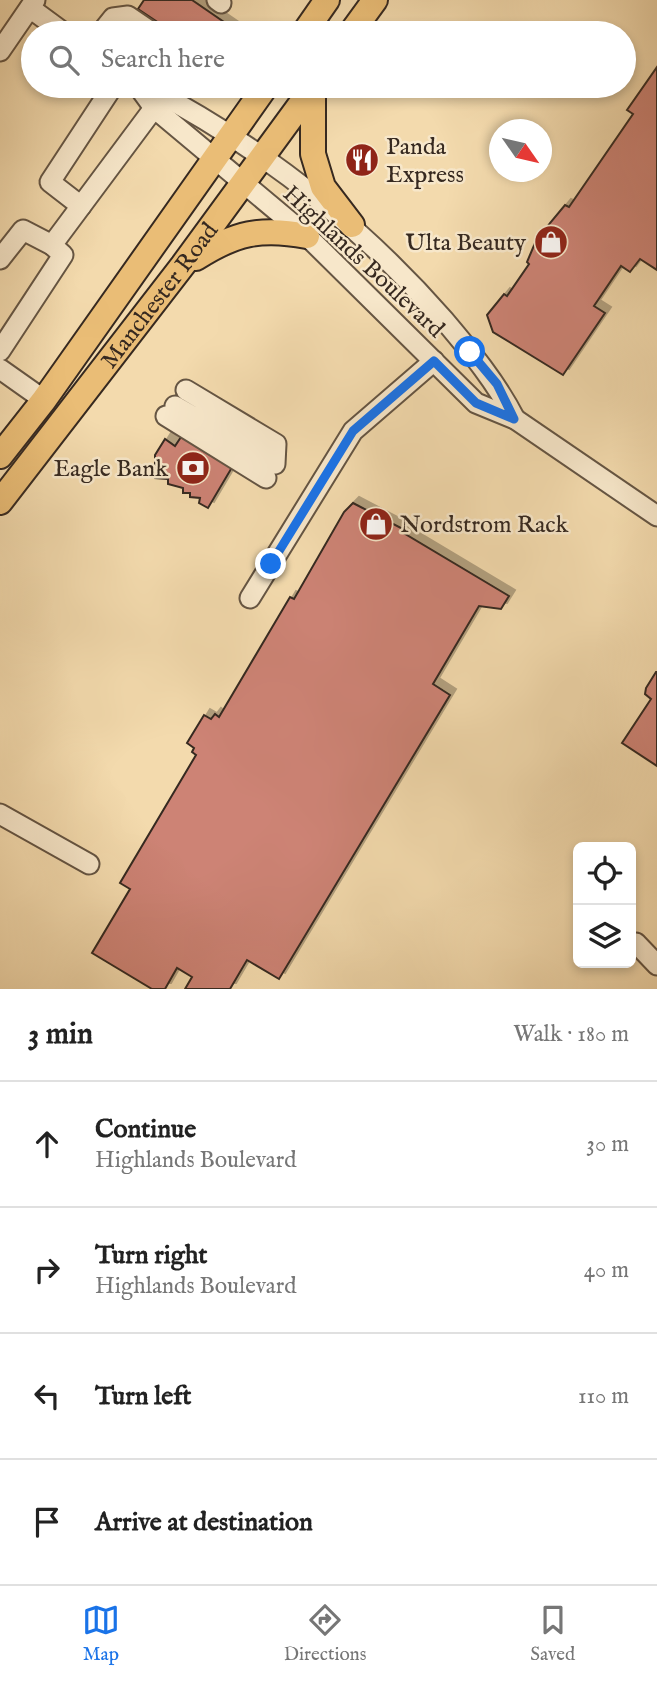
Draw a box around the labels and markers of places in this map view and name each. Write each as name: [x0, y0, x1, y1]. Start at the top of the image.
place label: Panda Express: [386, 132, 464, 191]
restaurant icon: Panda Express: [343, 141, 381, 179]
shop icon: Ulta Beauty: [532, 223, 570, 261]
place label: Ulta Beauty: [405, 228, 526, 259]
bank icon: Eagle Bank: [174, 449, 212, 487]
place label: Eagle Bank: [53, 454, 168, 485]
shop icon: Nordstrom Rack: [357, 505, 395, 543]
place label: Nordstrom Rack: [400, 510, 569, 541]

